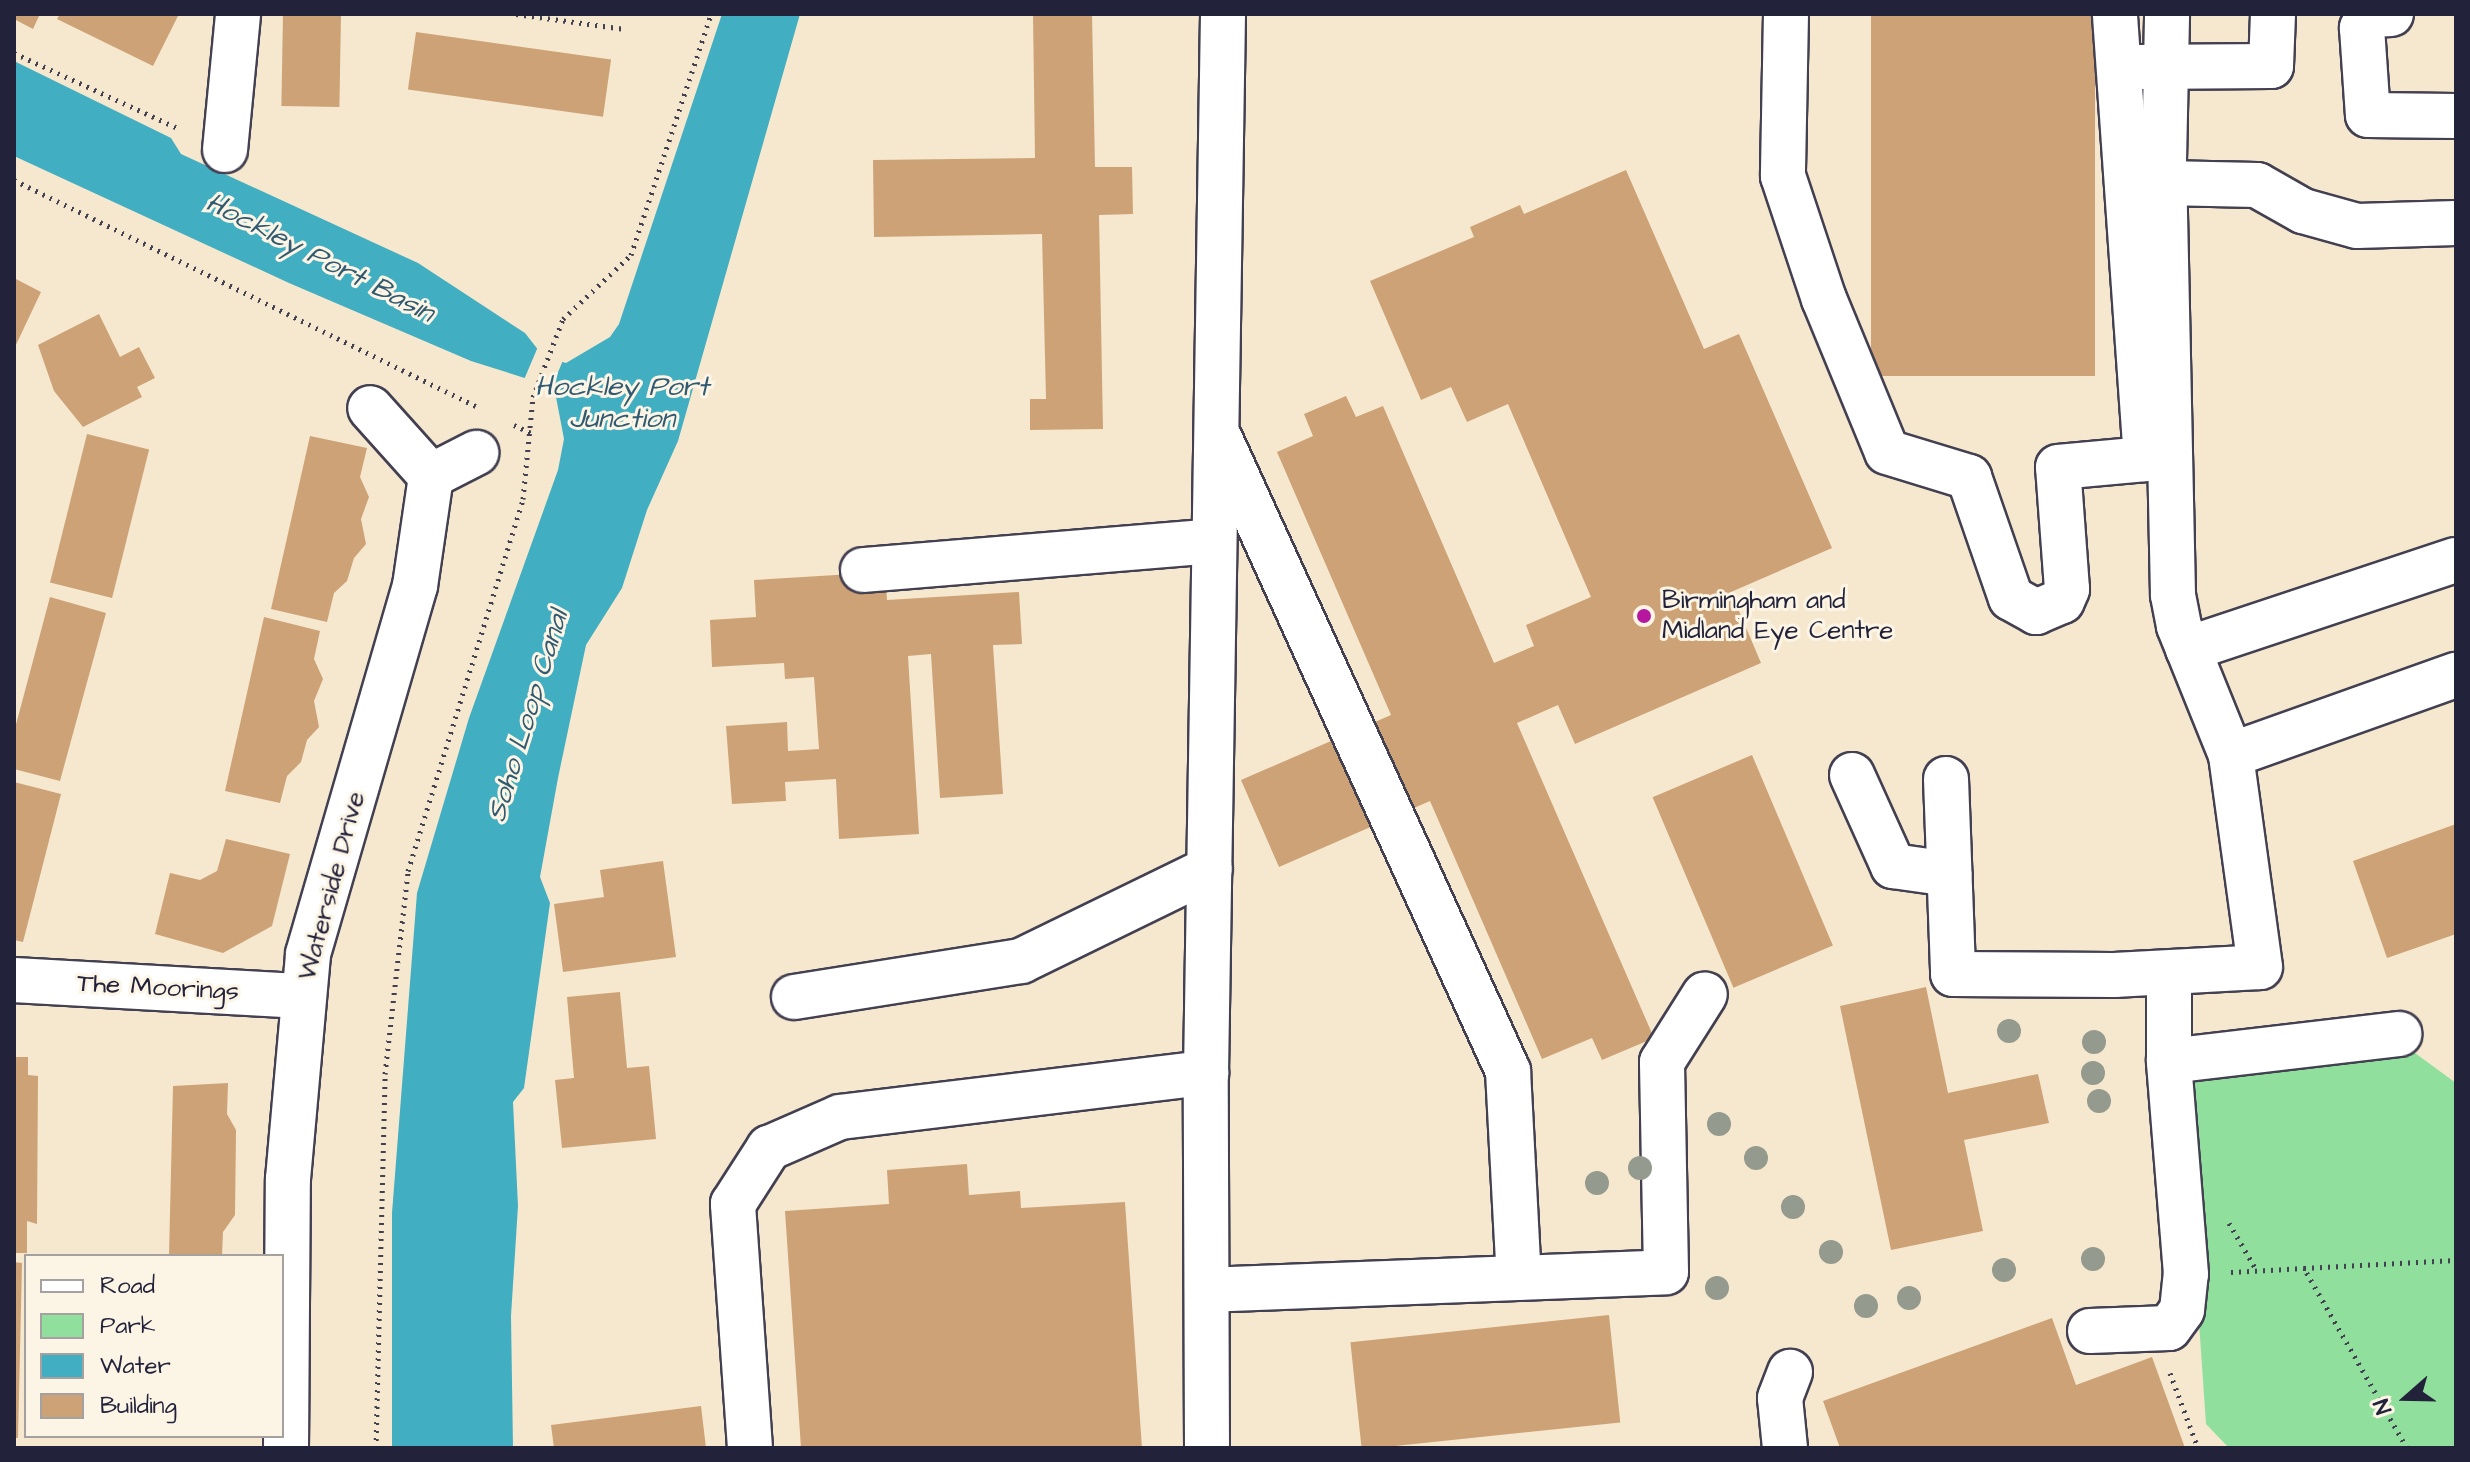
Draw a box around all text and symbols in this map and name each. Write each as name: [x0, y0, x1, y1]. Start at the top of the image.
water label: Hockley Port Basin: [200, 186, 440, 330]
water label: Hockley Port Junction: [535, 370, 709, 436]
place label: Birmingham and Midland Eye Centre: [1662, 585, 1893, 646]
marker: Birmingham and Midland Eye Centre: [1633, 605, 1655, 627]
water label: Soho Loop Canal: [480, 606, 576, 826]
street label: Waterside Drive: [292, 788, 372, 984]
street label: The Moorings: [76, 968, 240, 1008]
legend: [24, 1254, 284, 1438]
text: Road: [100, 1269, 155, 1303]
text: Park: [100, 1309, 156, 1343]
text: Water: [100, 1349, 171, 1383]
north arrow: [2366, 1358, 2446, 1438]
text: Building: [100, 1389, 177, 1423]
text: N: [2366, 1395, 2400, 1418]

